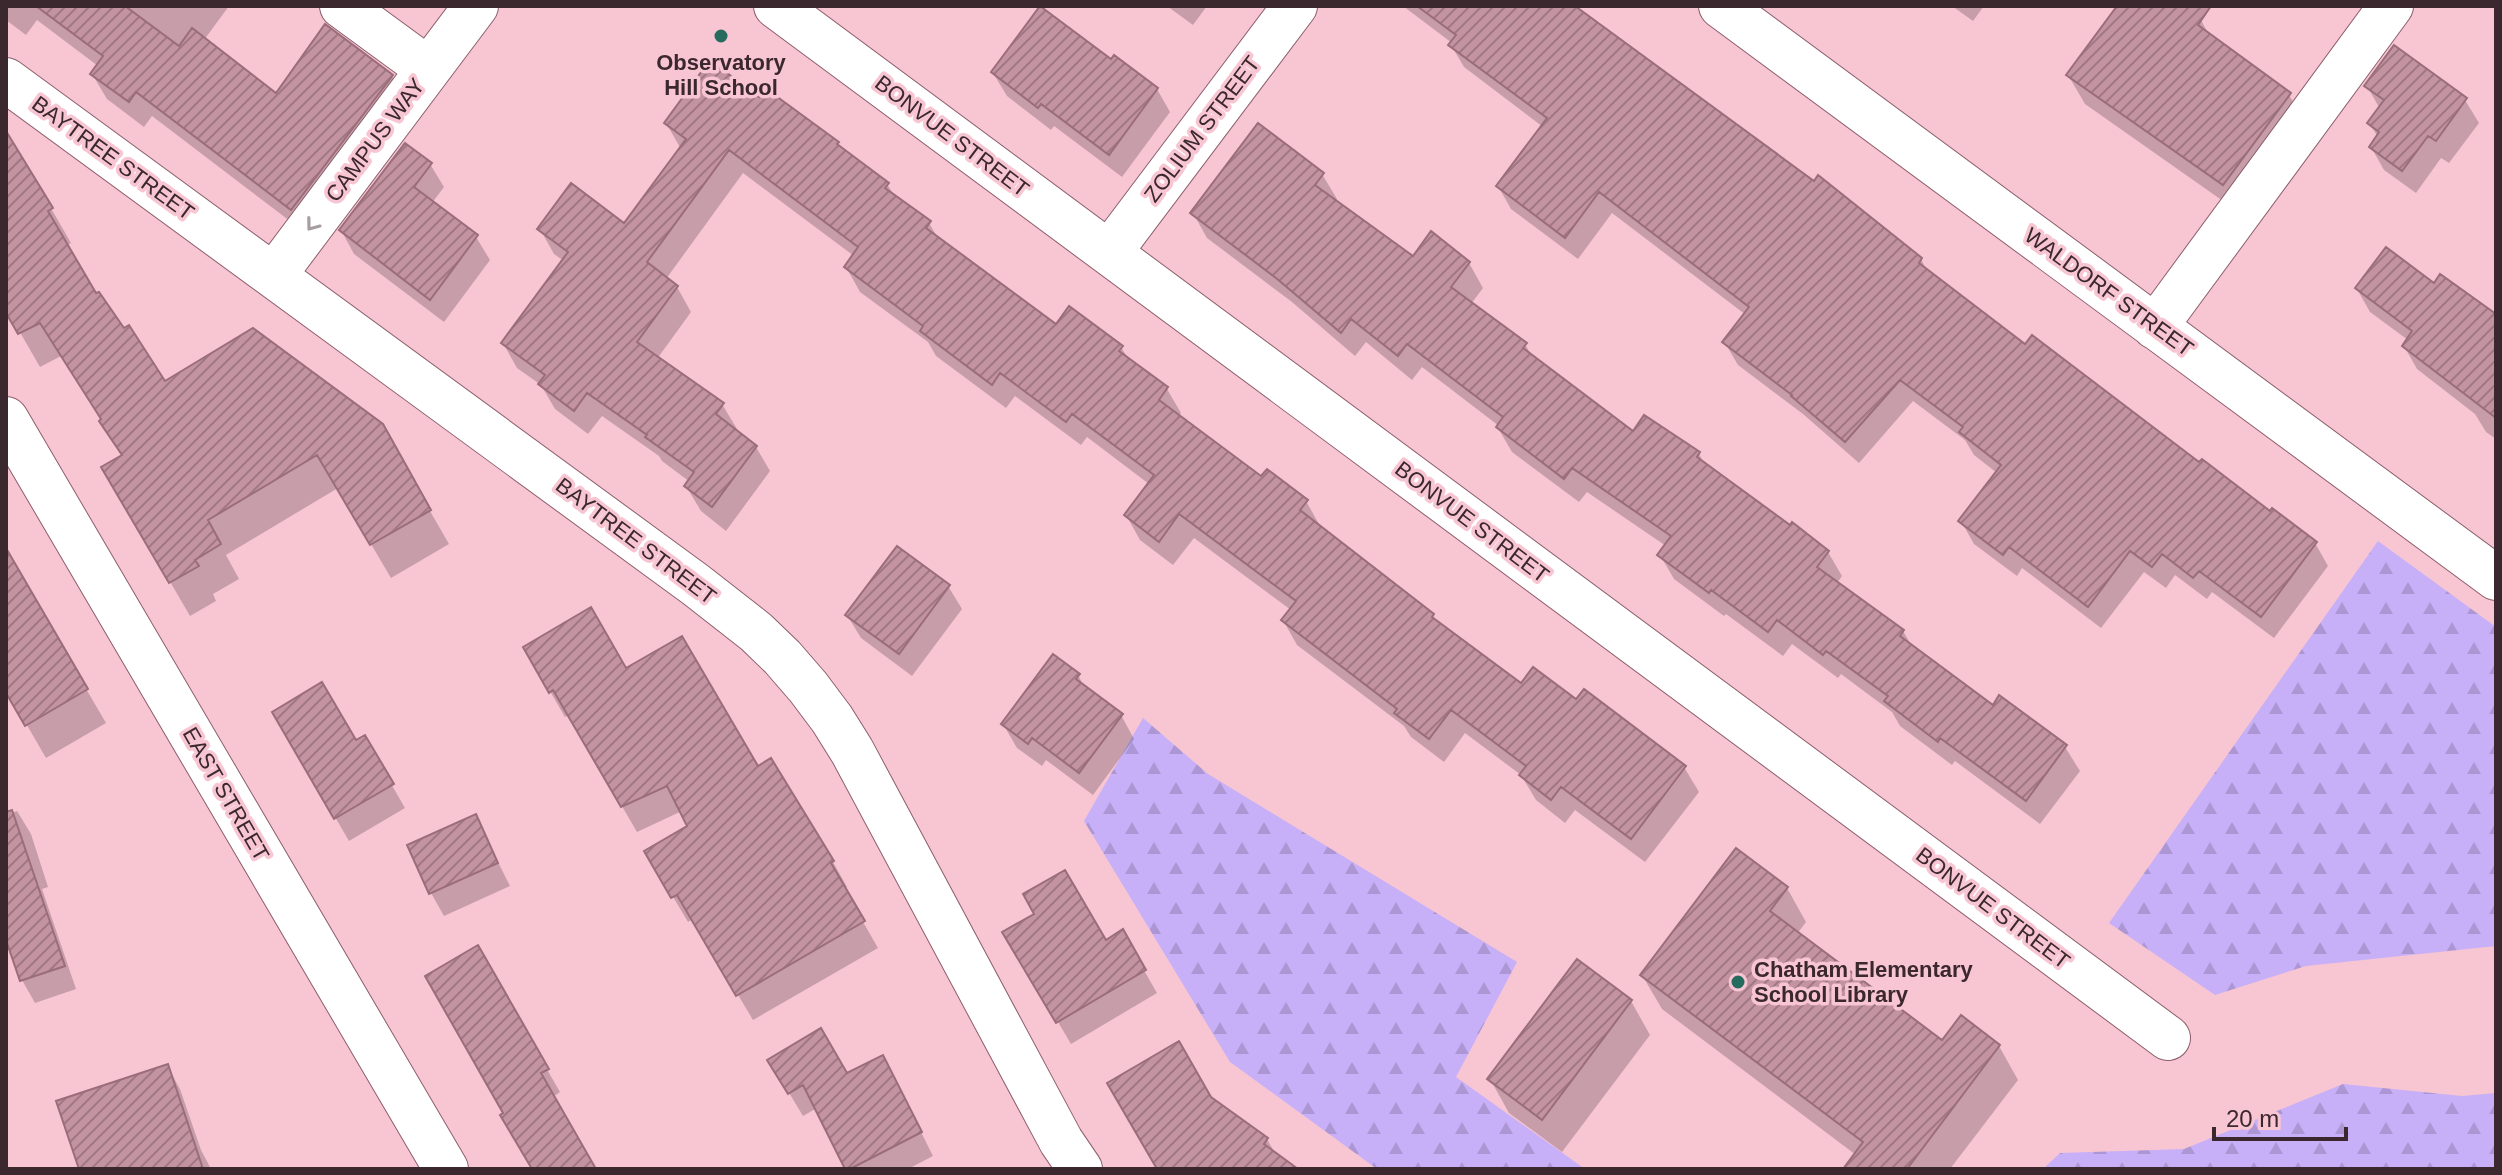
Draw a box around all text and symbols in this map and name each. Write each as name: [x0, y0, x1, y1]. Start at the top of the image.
marker: Observatory Hill School: [712, 27, 730, 45]
place label: Observatory Hill School: [656, 50, 787, 100]
street label: ZOLIUM STREET: [1139, 51, 1265, 207]
street label: BONVUE STREET: [870, 70, 1034, 202]
street label: CAMPUS WAY: [321, 73, 430, 207]
street label: BAYTREE STREET: [27, 91, 199, 225]
one-way arrow: [307, 216, 321, 231]
street label: WALDORF STREET: [2020, 222, 2198, 362]
street label: BONVUE STREET: [1390, 456, 1554, 588]
street label: BAYTREE STREET: [551, 473, 721, 609]
street label: EAST STREET: [178, 723, 274, 865]
street label: BONVUE STREET: [1911, 842, 2075, 974]
place label: Chatham Elementary School Library: [1754, 957, 1974, 1007]
marker: Chatham Elementary School Library: [1729, 973, 1747, 991]
scale bar: [2214, 1091, 2346, 1141]
text: 20 m: [2226, 1105, 2279, 1132]

